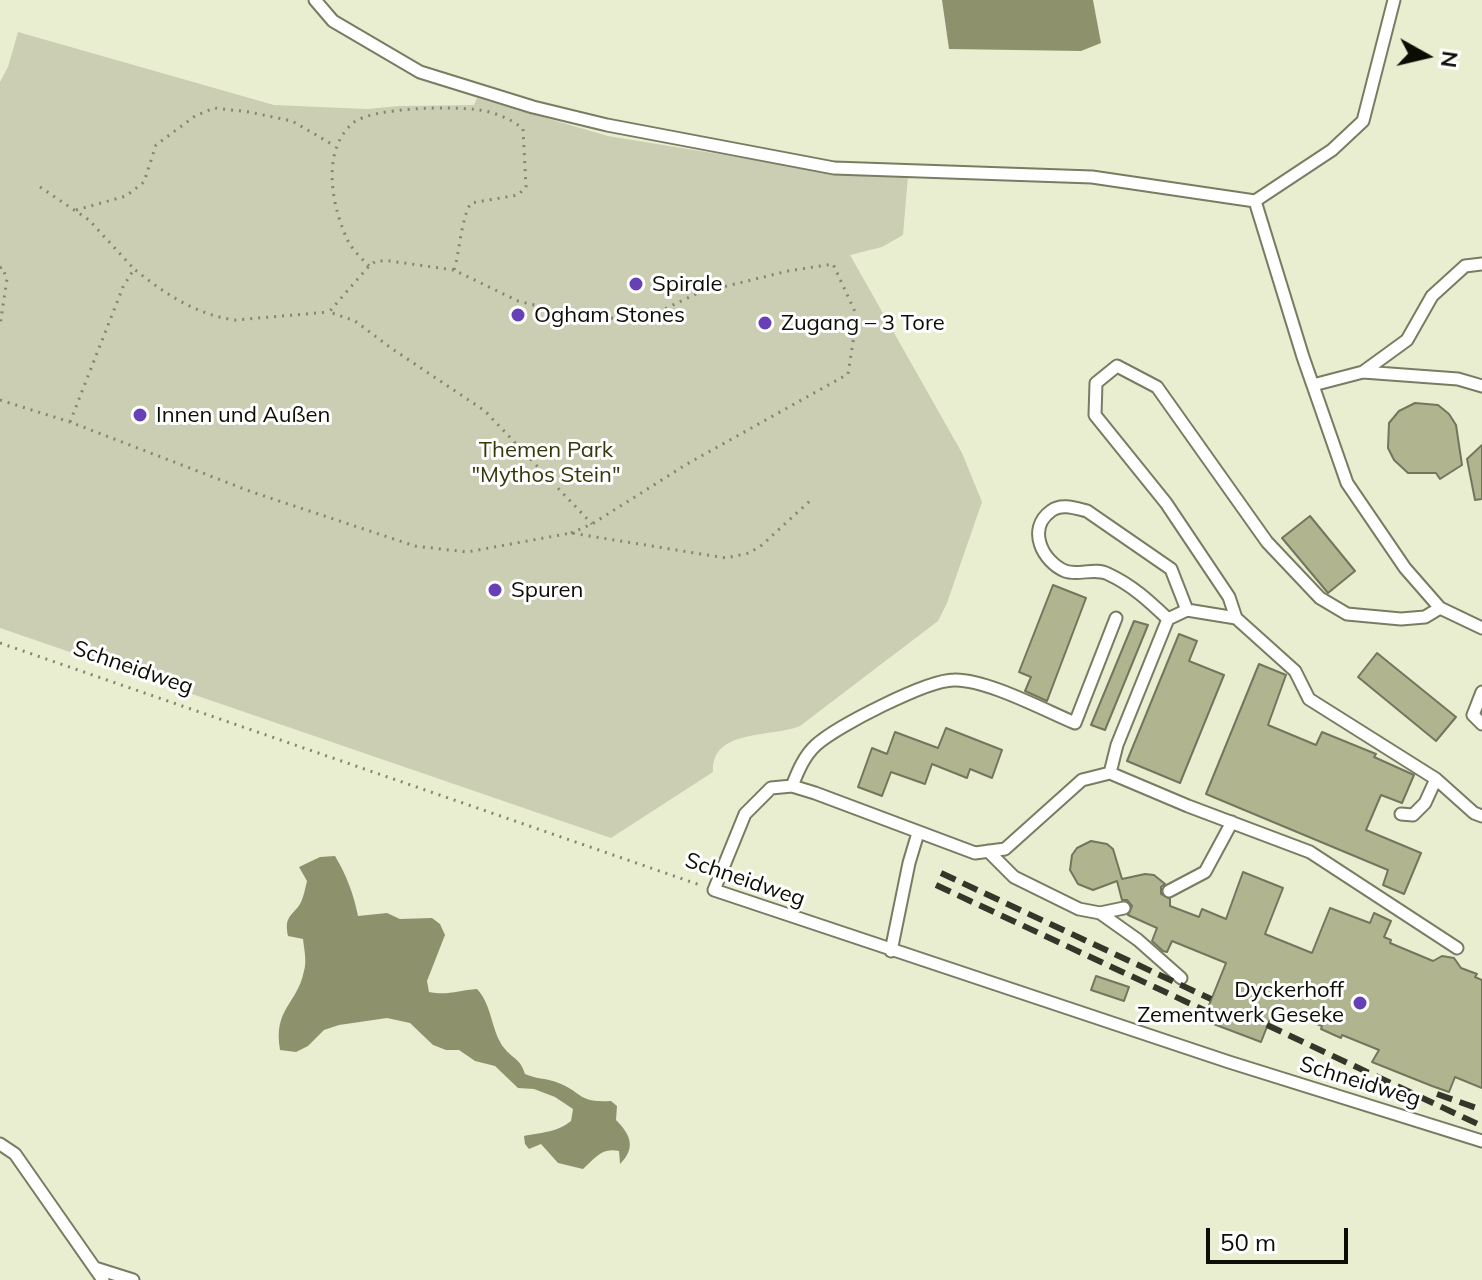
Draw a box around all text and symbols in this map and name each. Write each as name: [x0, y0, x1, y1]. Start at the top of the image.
north arrow: [1386, 16, 1466, 96]
text: N: [1435, 49, 1465, 70]
place label: Spirale: [652, 271, 722, 297]
marker: Spirale: [627, 275, 645, 293]
place label: Ogham Stones: [534, 302, 685, 328]
marker: Ogham Stones: [509, 306, 527, 324]
place label: Zugang – 3 Tore: [781, 310, 945, 336]
marker: Zugang – 3 Tore: [756, 314, 774, 332]
place label: Innen und Außen: [156, 402, 330, 428]
marker: Innen und Außen: [131, 406, 149, 424]
park label: Themen Park "Mythos Stein": [471, 437, 621, 488]
place label: Spuren: [511, 577, 583, 603]
marker: Spuren: [486, 581, 504, 599]
street label: Schneidweg: [70, 635, 196, 701]
street label: Schneidweg: [682, 847, 808, 913]
place label: Dyckerhoff Zementwerk Geseke: [1137, 977, 1344, 1028]
marker: Dyckerhoff Zementwerk Geseke: [1351, 994, 1369, 1012]
street label: Schneidweg: [1296, 1051, 1424, 1113]
scale bar: [1210, 1212, 1352, 1262]
text: 50 m: [1220, 1227, 1276, 1257]

